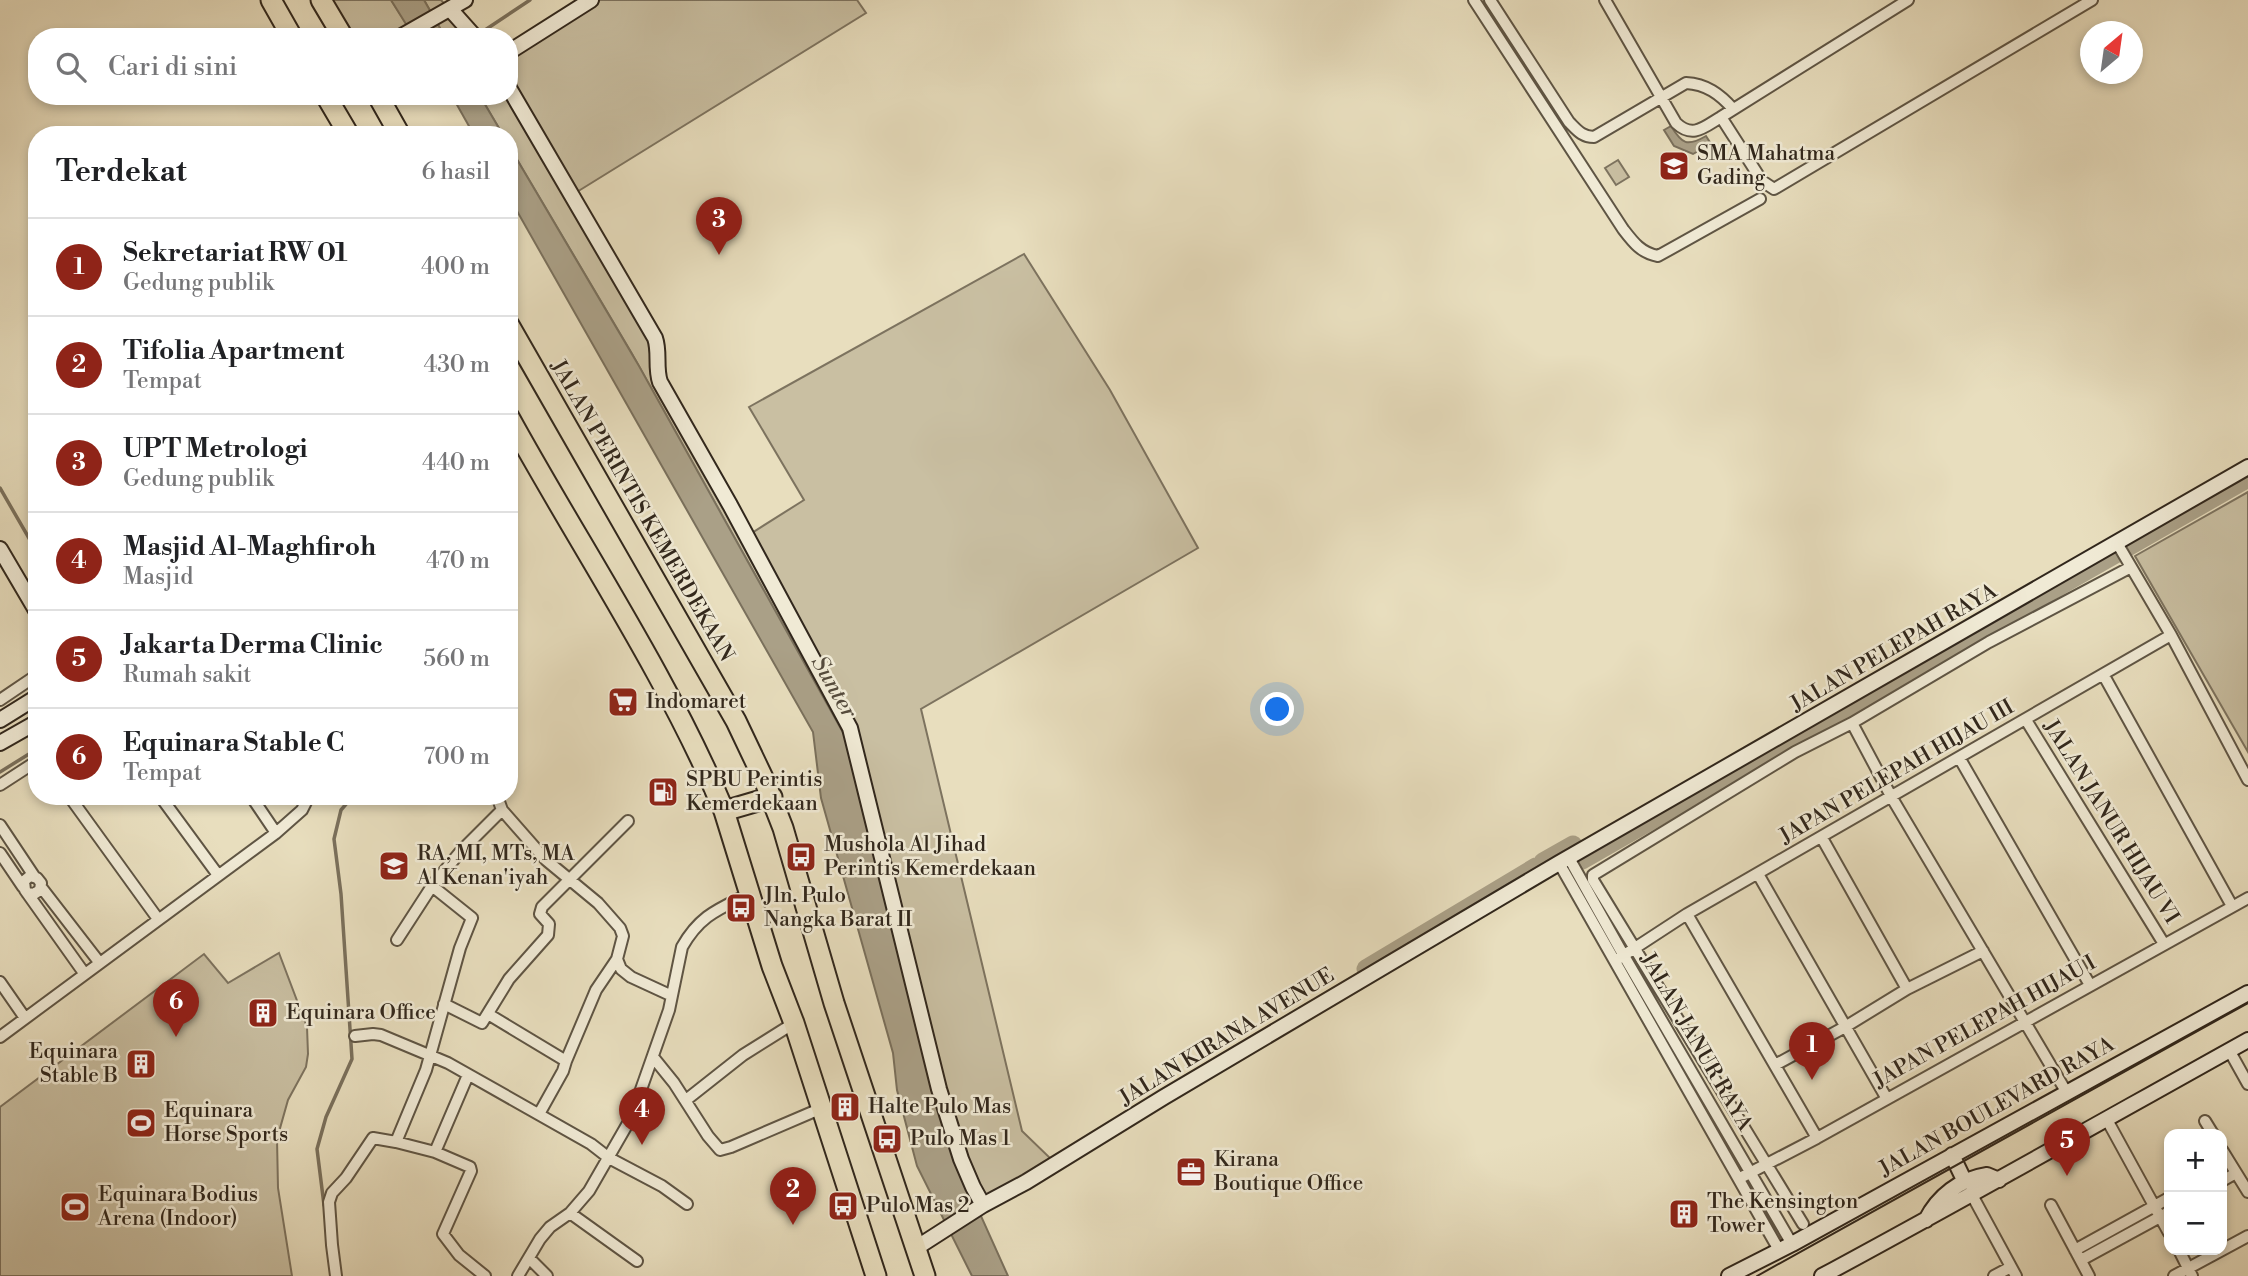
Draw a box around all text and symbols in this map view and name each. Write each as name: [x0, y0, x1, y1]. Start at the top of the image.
north arrow: [2080, 21, 2143, 84]
search box: [28, 28, 518, 105]
icon: search: [52, 48, 90, 86]
text: Cari di sini: [108, 51, 237, 83]
place label: SMA Mahatma Gading: [1697, 141, 1836, 191]
school or university icon: SMA Mahatma Gading: [1657, 149, 1691, 183]
text: Terdekat: [56, 153, 187, 191]
text: 6 hasil: [422, 158, 490, 186]
pin: 3: [696, 197, 742, 255]
text: Sekretariat RW 01: [123, 237, 347, 269]
text: 1: [73, 253, 85, 281]
text: 400 m: [421, 253, 490, 281]
text: Gedung publik: [123, 269, 274, 297]
text: Tifolia Apartment: [123, 335, 344, 367]
text: 2: [72, 351, 86, 379]
text: 430 m: [423, 351, 490, 379]
street label: JALAN PERINTIS KEMERDEKAAN: [544, 355, 739, 667]
text: Tempat: [123, 367, 202, 395]
text: UPT Metrologi: [123, 433, 308, 465]
text: 3: [72, 449, 86, 477]
text: 440 m: [422, 449, 490, 477]
text: Gedung publik: [123, 465, 274, 493]
text: Masjid Al-Maghfiroh: [123, 531, 376, 563]
text: 4: [71, 547, 87, 575]
text: 470 m: [426, 547, 490, 575]
text: Masjid: [123, 563, 193, 591]
street label: JALAN PELEPAH RAYA: [1785, 578, 2002, 718]
text: Jakarta Derma Clinic: [123, 629, 383, 661]
text: 5: [72, 645, 86, 673]
text: 560 m: [423, 645, 490, 673]
water label: Sunter: [805, 651, 864, 724]
text: Rumah sakit: [123, 661, 251, 689]
supermarket icon: Indomaret: [606, 685, 640, 719]
place label: Indomaret: [646, 689, 747, 715]
your location: [1260, 692, 1294, 726]
street label: JAPAN PELEPAH HIJAU III: [1774, 694, 2019, 850]
street label: JALAN JANUR HIJAU VI: [2037, 714, 2184, 929]
text: Equinara Stable C: [123, 727, 344, 759]
text: 6: [72, 743, 86, 771]
text: 700 m: [424, 743, 490, 771]
text: Tempat: [123, 759, 202, 787]
place label: SPBU Perintis Kemerdekaan: [686, 767, 822, 817]
fuel station icon: SPBU Perintis Kemerdekaan: [646, 775, 680, 809]
place label: Mushola Al Jihad Perintis Kemerdekaan: [824, 832, 1037, 882]
bus stop icon: Mushola Al Jihad Perintis Kemerdekaan: [784, 840, 818, 874]
place label: RA, MI, MTs, MA Al Kenan'iyah: [416, 841, 575, 891]
school or university icon: RA, MI, MTs, MA Al Kenan'iyah: [377, 849, 411, 883]
place label: Jln. Pulo Nangka Barat II: [763, 883, 913, 933]
bus stop icon: Jln. Pulo Nangka Barat II: [724, 891, 758, 925]
street label: JALAN JANUR RAYA: [1634, 947, 1758, 1136]
street label: JAPAN PELEPAH HIJAU I: [1868, 950, 2101, 1095]
street label: JALAN KIRANA AVENUE: [1114, 963, 1339, 1112]
pin: 6: [153, 979, 199, 1037]
building icon: Equinara Office: [246, 996, 280, 1030]
place label: Equinara Office: [286, 1000, 436, 1026]
pin: 1: [1789, 1022, 1835, 1080]
street label: JALAN BOULEVARD RAYA: [1874, 1031, 2119, 1183]
place label: Equinara Stable B: [29, 1039, 118, 1089]
building icon: Equinara Stable B: [124, 1047, 158, 1081]
pin: 4: [619, 1087, 665, 1145]
building icon: Halte Pulo Mas: [828, 1090, 862, 1124]
place label: Halte Pulo Mas: [868, 1094, 1011, 1120]
place label: Equinara Horse Sports: [164, 1098, 288, 1148]
sports icon: Equinara Horse Sports: [124, 1106, 158, 1140]
pin: 5: [2044, 1118, 2090, 1176]
bus stop icon: Pulo Mas 1: [870, 1122, 904, 1156]
place label: Pulo Mas 1: [910, 1126, 1011, 1152]
map controls: [2164, 1129, 2227, 1255]
button: +: [2164, 1129, 2227, 1192]
place label: Kirana Boutique Office: [1213, 1147, 1363, 1197]
office icon: Kirana Boutique Office: [1174, 1155, 1208, 1189]
pin: 2: [770, 1167, 816, 1225]
place label: Equinara Bodius Arena (Indoor): [97, 1182, 258, 1232]
bus stop icon: Pulo Mas 2: [826, 1189, 860, 1223]
place label: The Kensington Tower: [1707, 1189, 1859, 1239]
sports icon: Equinara Bodius Arena (Indoor): [58, 1190, 92, 1224]
button: −: [2164, 1192, 2227, 1255]
place label: Pulo Mas 2: [866, 1193, 970, 1219]
building icon: The Kensington Tower: [1667, 1197, 1701, 1231]

